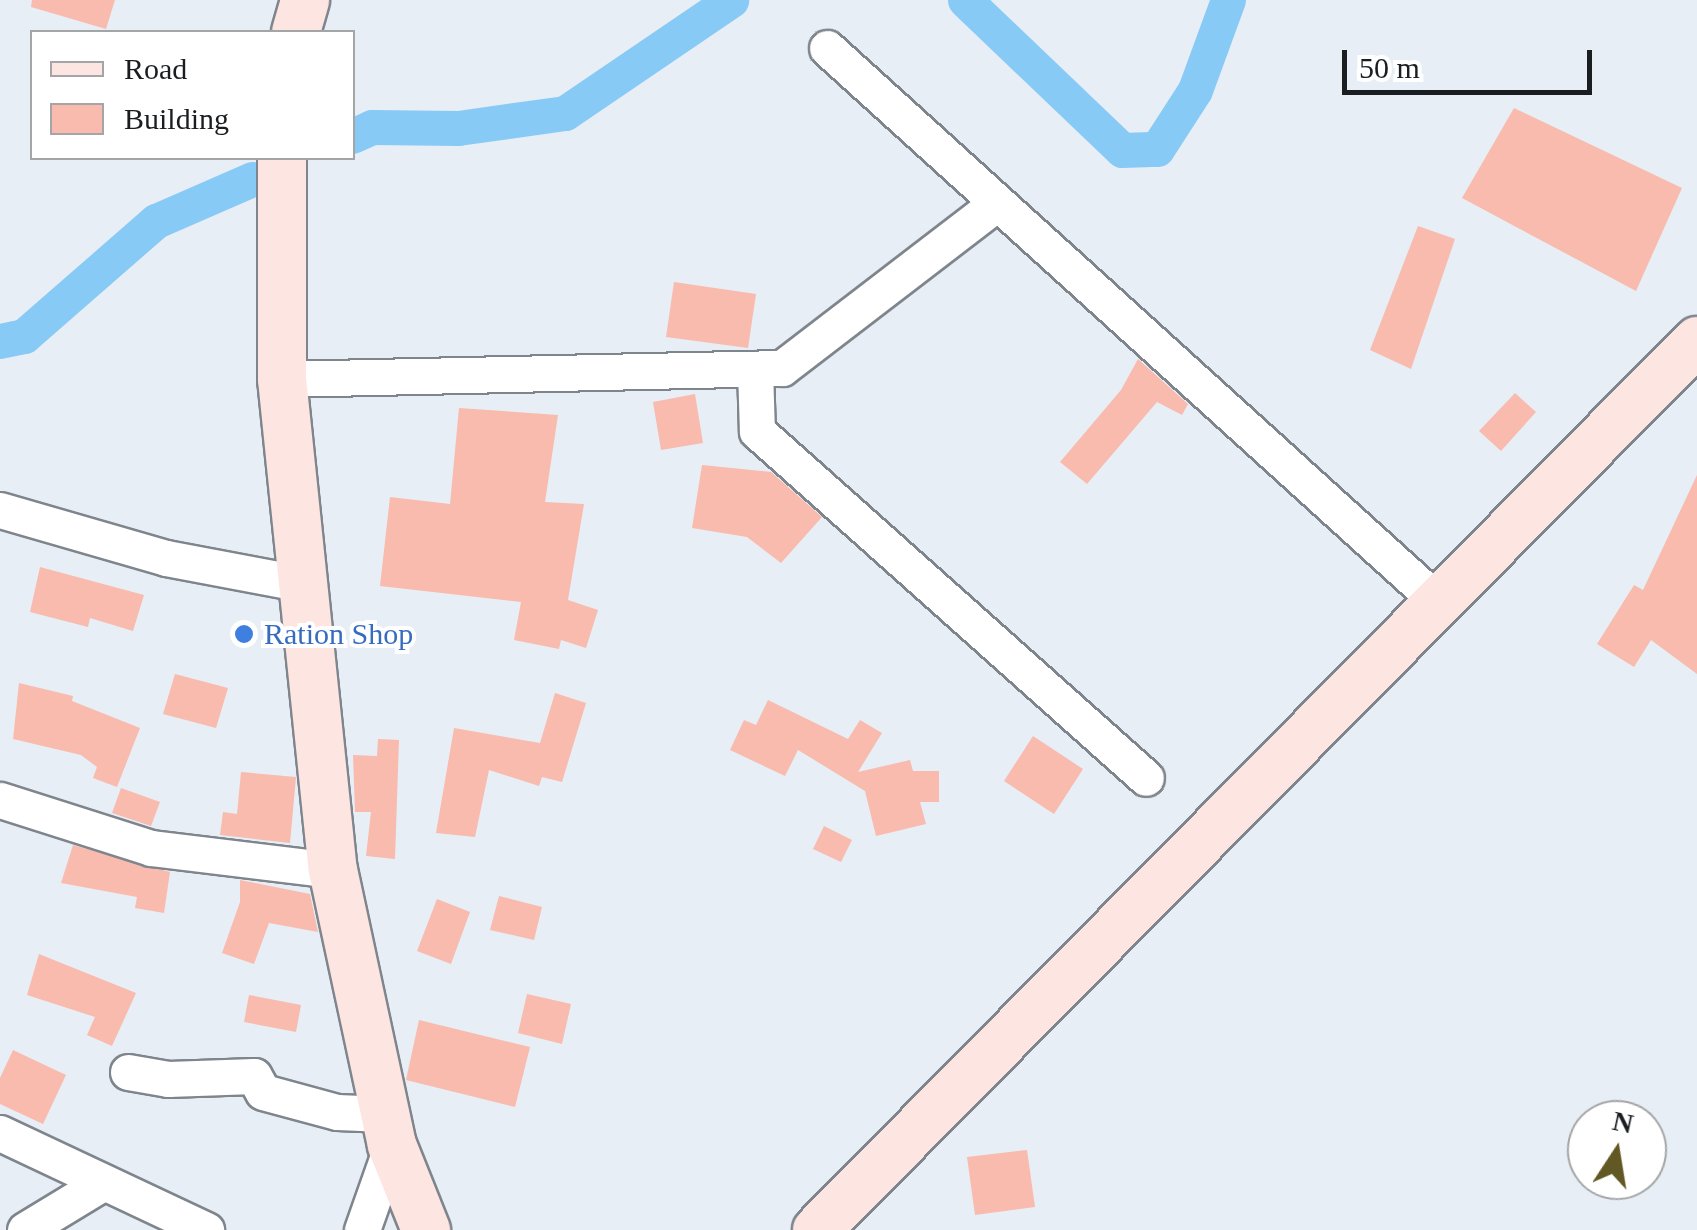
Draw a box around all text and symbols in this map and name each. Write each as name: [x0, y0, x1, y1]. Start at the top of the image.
legend: [30, 30, 355, 160]
scale bar: [1347, 30, 1597, 92]
text: 50 m: [1359, 51, 1420, 84]
text: Road: [124, 52, 187, 85]
text: Building: [124, 102, 229, 135]
place label: Ration Shop: [264, 616, 413, 652]
marker: Ration Shop: [233, 623, 255, 645]
north arrow: [1567, 1100, 1667, 1200]
text: N: [1610, 1105, 1636, 1139]

